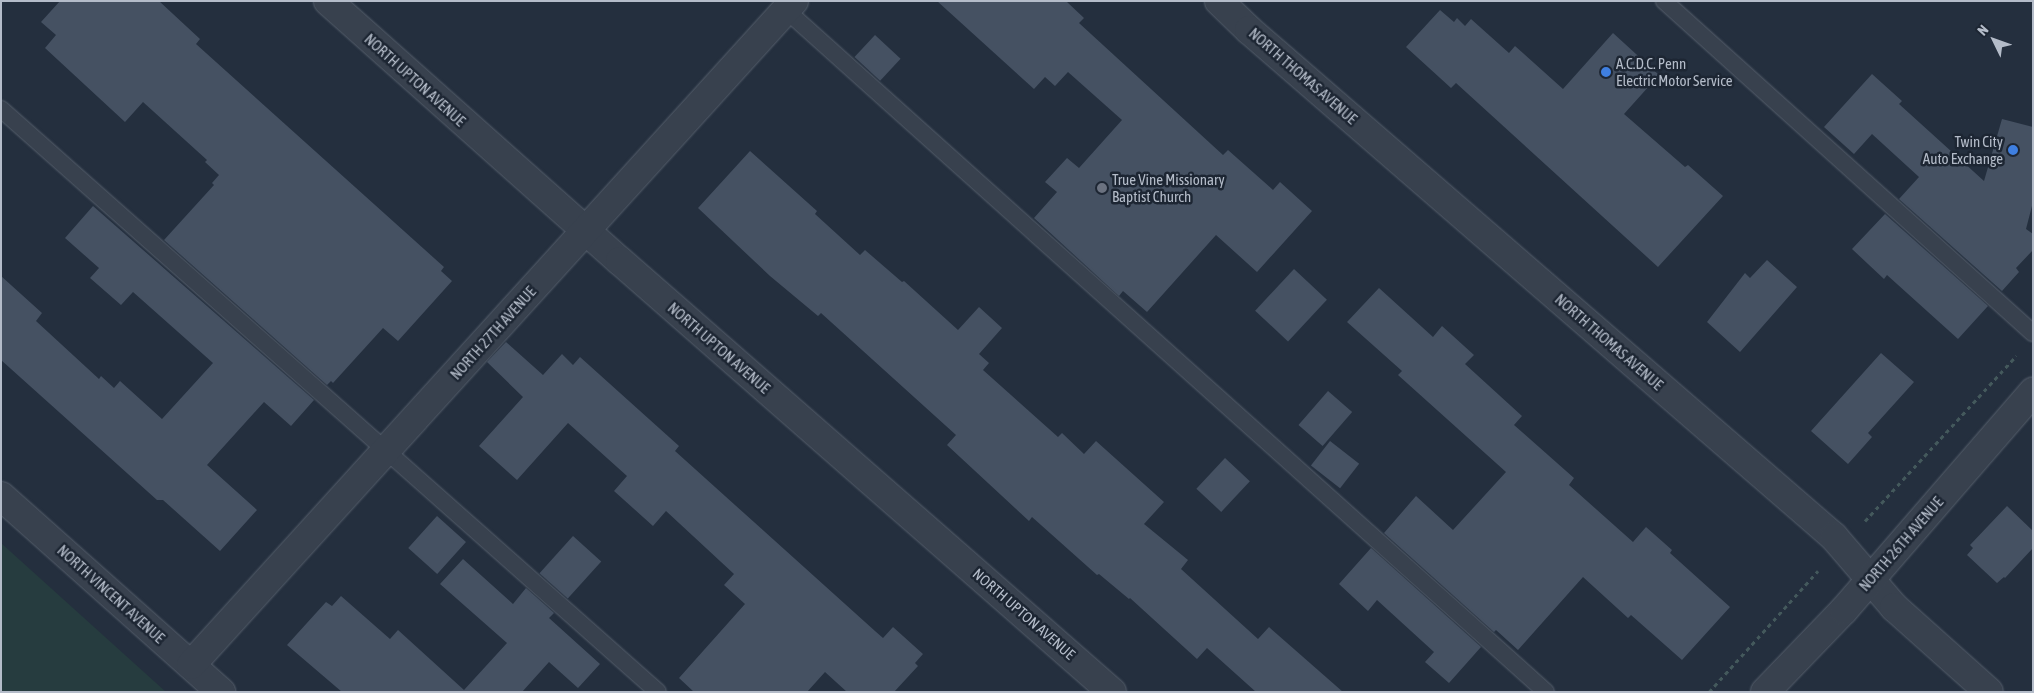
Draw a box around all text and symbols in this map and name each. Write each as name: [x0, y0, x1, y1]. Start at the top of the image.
north arrow: [1969, 15, 2019, 65]
text: N: [1974, 22, 1992, 38]
street label: NORTH THOMAS AVENUE: [1245, 24, 1361, 128]
street label: NORTH UPTON AVENUE: [361, 30, 469, 130]
place label: A.C.D.C. Penn Electric Motor Service: [1616, 54, 1733, 89]
marker: A.C.D.C. Penn Electric Motor Service: [1600, 66, 1612, 78]
place label: Twin City Auto Exchange: [1923, 132, 2003, 167]
marker: Twin City Auto Exchange: [2007, 144, 2019, 156]
place label: True Vine Missionary Baptist Church: [1112, 170, 1225, 205]
marker: True Vine Missionary Baptist Church: [1096, 182, 1108, 194]
street label: NORTH 27TH AVENUE: [447, 283, 539, 383]
street label: NORTH THOMAS AVENUE: [1551, 290, 1667, 394]
street label: NORTH UPTON AVENUE: [664, 299, 774, 397]
street label: NORTH 26TH AVENUE: [1855, 493, 1947, 595]
street label: NORTH VINCENT AVENUE: [54, 541, 168, 647]
street label: NORTH UPTON AVENUE: [969, 565, 1079, 663]

